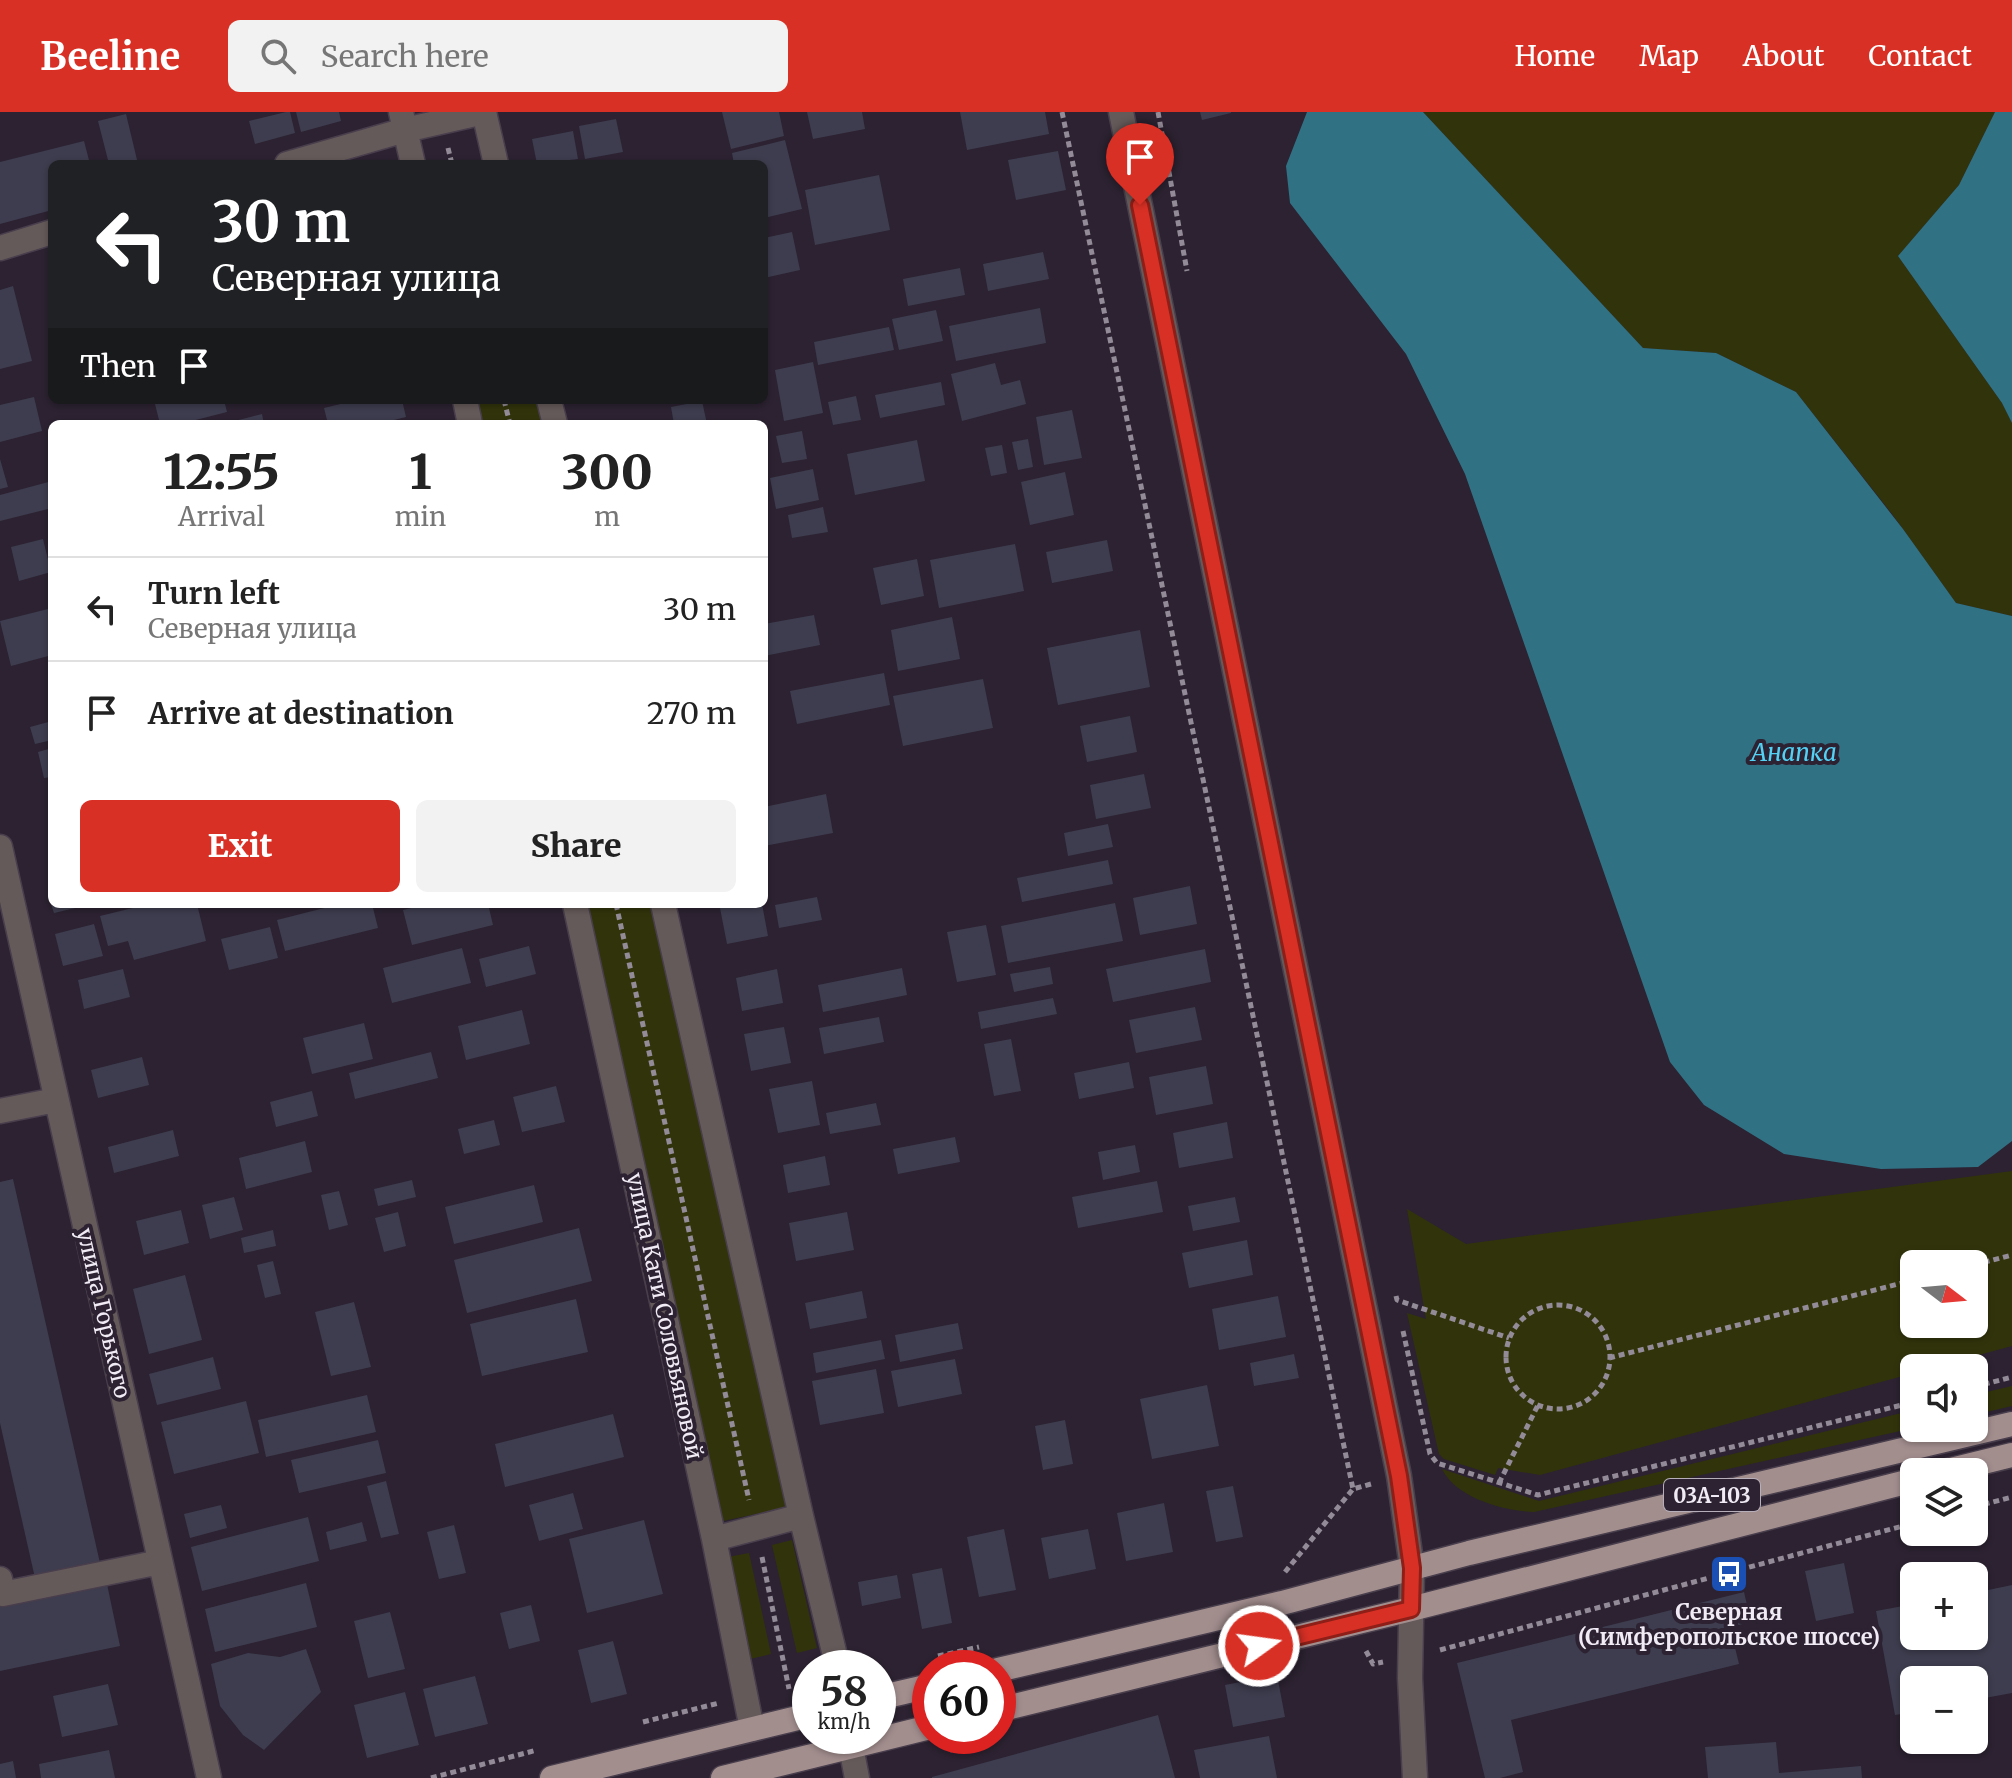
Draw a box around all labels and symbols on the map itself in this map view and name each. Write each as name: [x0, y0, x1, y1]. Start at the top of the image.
pin: [1106, 123, 1174, 205]
water label: Анапка: [1749, 737, 1837, 768]
street label: улица Кати Соловьяновой: [621, 1170, 709, 1462]
street label: улица Горького: [71, 1225, 137, 1401]
north arrow: [1900, 1250, 1988, 1338]
road number: 03А-103: [1664, 1479, 1760, 1511]
bus stop icon: Северная (Симферопольское шоссе): [1708, 1553, 1750, 1595]
place label: Северная (Симферопольское шоссе): [1578, 1598, 1880, 1651]
position arrow: [1217, 1604, 1301, 1688]
speed limit sign: 60: [912, 1650, 1016, 1754]

